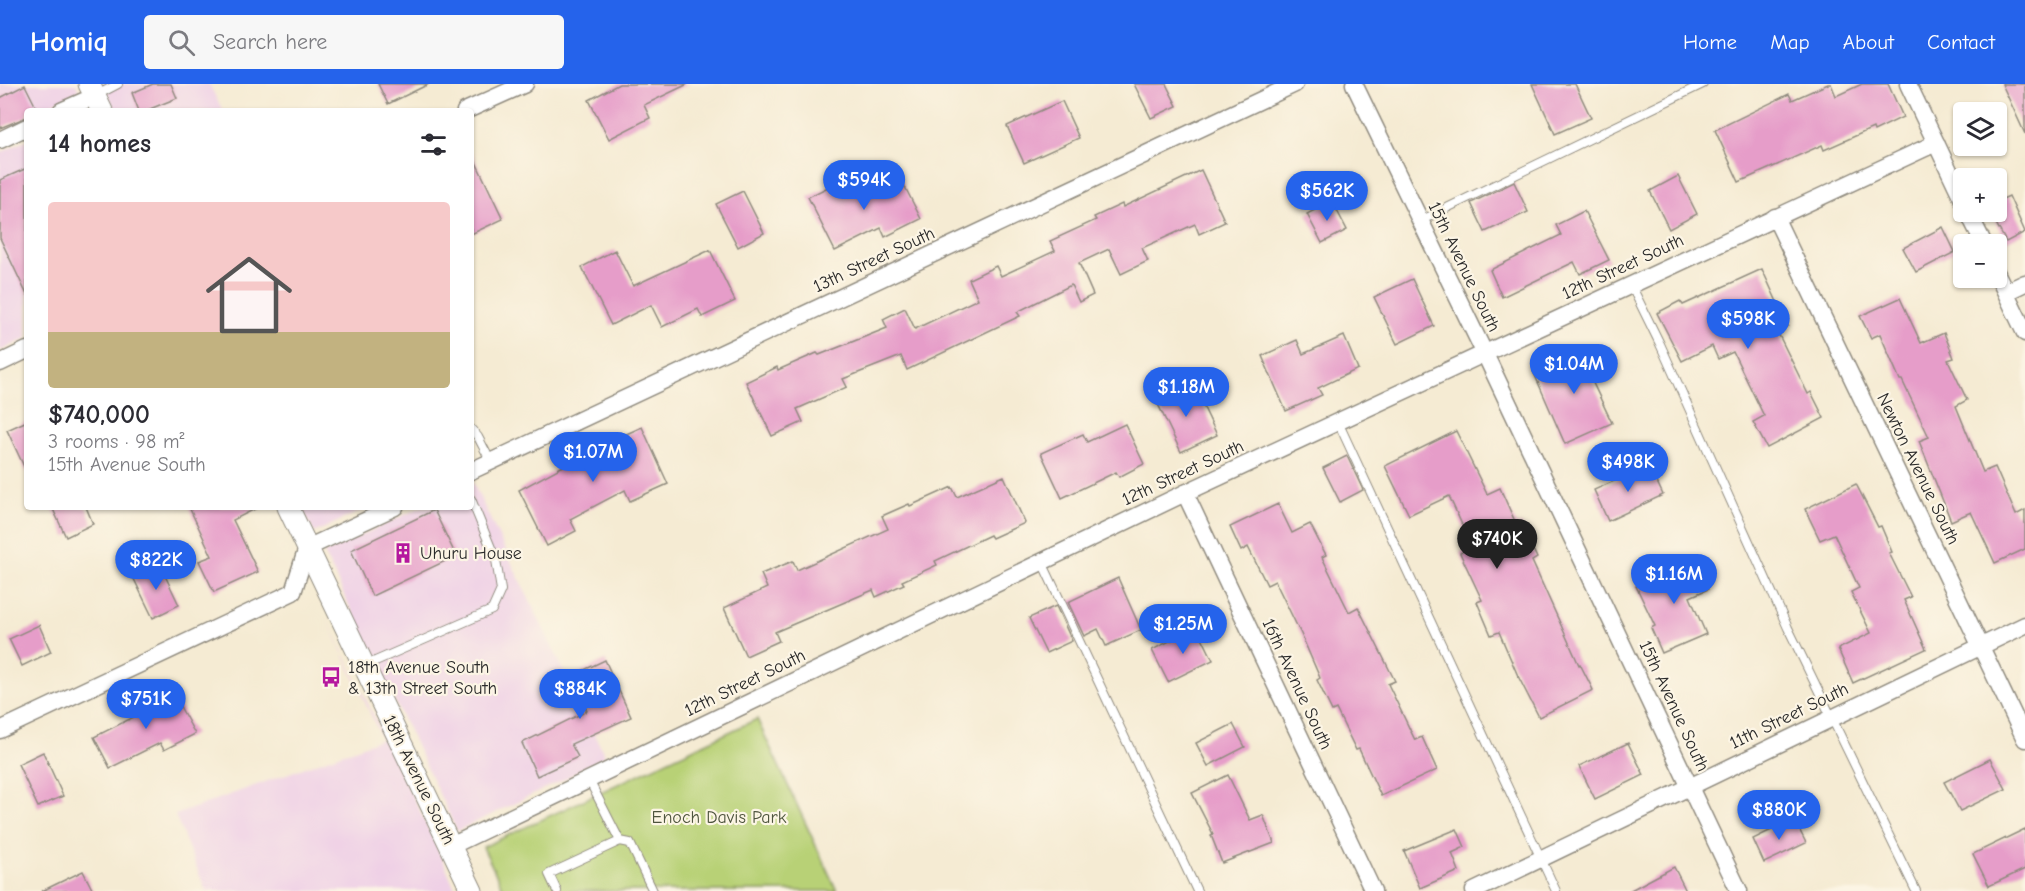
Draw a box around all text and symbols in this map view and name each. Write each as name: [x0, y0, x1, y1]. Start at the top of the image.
search box: [144, 15, 564, 69]
text: Homiq: [30, 26, 108, 58]
icon: search: [165, 26, 198, 59]
text: Search here: [213, 29, 327, 55]
text: Home: [1683, 30, 1737, 54]
text: Map: [1770, 30, 1810, 54]
text: About: [1843, 30, 1894, 54]
text: Contact: [1927, 30, 1995, 54]
map controls: [1953, 102, 2007, 288]
button: layers: [1953, 102, 2007, 156]
icon: filters: [417, 128, 450, 161]
text: 14 homes: [48, 129, 151, 159]
pin: $594K: [822, 160, 906, 211]
text: $594K: [837, 168, 891, 191]
button: +: [1953, 168, 2007, 222]
pin: $562K: [1285, 171, 1369, 222]
text: $562K: [1300, 179, 1354, 202]
street label: 15th Avenue South: [1423, 199, 1505, 335]
street label: 13th Street South: [810, 223, 938, 297]
street label: 12th Street South: [1559, 230, 1687, 304]
button: −: [1953, 234, 2007, 288]
icon: home: [195, 241, 303, 349]
pin: $598K: [1706, 299, 1790, 350]
text: $598K: [1721, 307, 1775, 330]
pin: $1.04M: [1525, 344, 1623, 395]
text: $1.04M: [1544, 352, 1604, 375]
pin: $1.18M: [1137, 367, 1235, 418]
text: $1.18M: [1157, 375, 1215, 398]
street label: Newton Avenue South: [1872, 390, 1964, 548]
text: $740,000: [48, 400, 150, 430]
text: 3 rooms · 98 m²: [48, 430, 184, 453]
pin: $1.07M: [544, 432, 642, 483]
street label: 12th Street South: [1119, 436, 1247, 510]
text: $1.07M: [563, 440, 623, 463]
pin: $498K: [1586, 442, 1670, 493]
text: $498K: [1601, 450, 1655, 473]
text: 15th Avenue South: [48, 453, 206, 476]
pin: $740K: [1455, 519, 1539, 570]
text: $740K: [1471, 527, 1523, 550]
pin: $822K: [114, 540, 198, 591]
building icon: Uhuru House: [391, 541, 415, 565]
place label: Uhuru House: [420, 543, 522, 564]
text: $822K: [129, 548, 183, 571]
pin: $1.16M: [1625, 554, 1723, 605]
text: $1.16M: [1645, 562, 1703, 585]
pin: $1.25M: [1134, 604, 1232, 655]
text: $1.25M: [1153, 612, 1213, 635]
street label: 16th Avenue South: [1257, 615, 1337, 753]
street label: 15th Avenue South: [1634, 637, 1714, 775]
street label: 12th Street South: [681, 645, 809, 721]
place label: 18th Avenue South & 13th Street South: [348, 657, 497, 699]
bus stop icon: 18th Avenue South & 13th Street South: [319, 665, 343, 689]
pin: $884K: [538, 669, 622, 720]
text: $884K: [553, 677, 607, 700]
street label: 11th Street South: [1726, 678, 1852, 754]
pin: $751K: [104, 679, 188, 730]
text: $751K: [121, 687, 171, 710]
street label: 18th Avenue South: [379, 712, 459, 848]
pin: $880K: [1737, 790, 1821, 841]
text: $880K: [1751, 798, 1807, 821]
park label: Enoch Davis Park: [652, 807, 787, 828]

